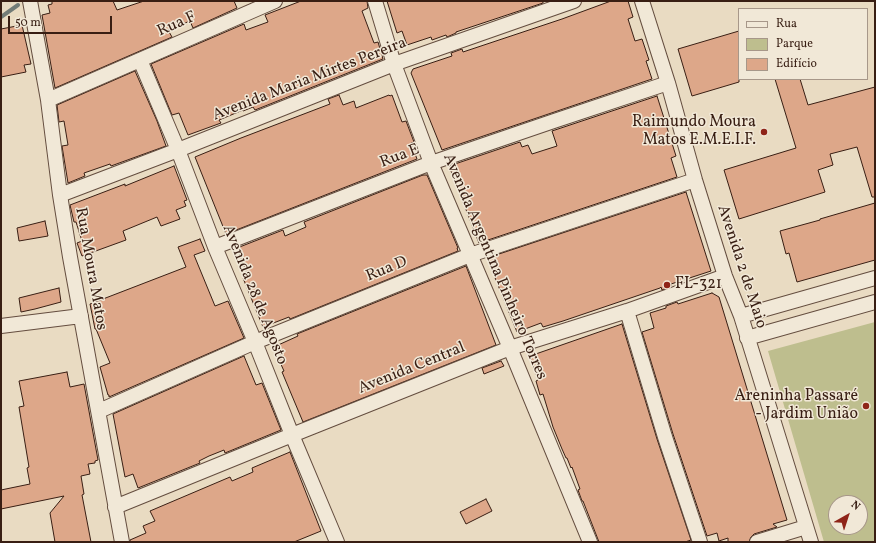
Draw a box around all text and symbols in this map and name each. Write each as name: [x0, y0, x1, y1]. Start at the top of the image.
scale bar: [10, 8, 114, 34]
street label: Rua F: [155, 8, 199, 42]
legend: [738, 8, 868, 80]
text: 50 m: [15, 15, 41, 31]
text: Rua: [776, 16, 797, 32]
street label: Avenida Maria Mirtes Pereira: [210, 34, 410, 126]
text: Parque: [776, 36, 813, 52]
text: Edifício: [776, 56, 817, 72]
place label: Raimundo Moura Matos E.M.E.I.F.: [632, 113, 756, 151]
marker: Raimundo Moura Matos E.M.E.I.F.: [759, 127, 769, 137]
street label: Rua E: [378, 141, 422, 173]
street label: Avenida Argentina Pinheiro Torres: [438, 151, 550, 383]
street label: Avenida 2 de Maio: [712, 203, 770, 331]
street label: Rua Moura Matos: [70, 206, 110, 332]
street label: Avenida 28 de Agosto: [217, 222, 291, 368]
street label: Rua D: [364, 253, 410, 287]
place label: FL-321: [675, 275, 722, 295]
marker: FL-321: [662, 280, 672, 290]
street label: Avenida Central: [356, 339, 468, 399]
place label: Areninha Passaré - Jardim União: [735, 387, 858, 425]
marker: Areninha Passaré - Jardim União: [861, 401, 871, 411]
north arrow: [828, 495, 868, 535]
text: N: [847, 498, 863, 514]

